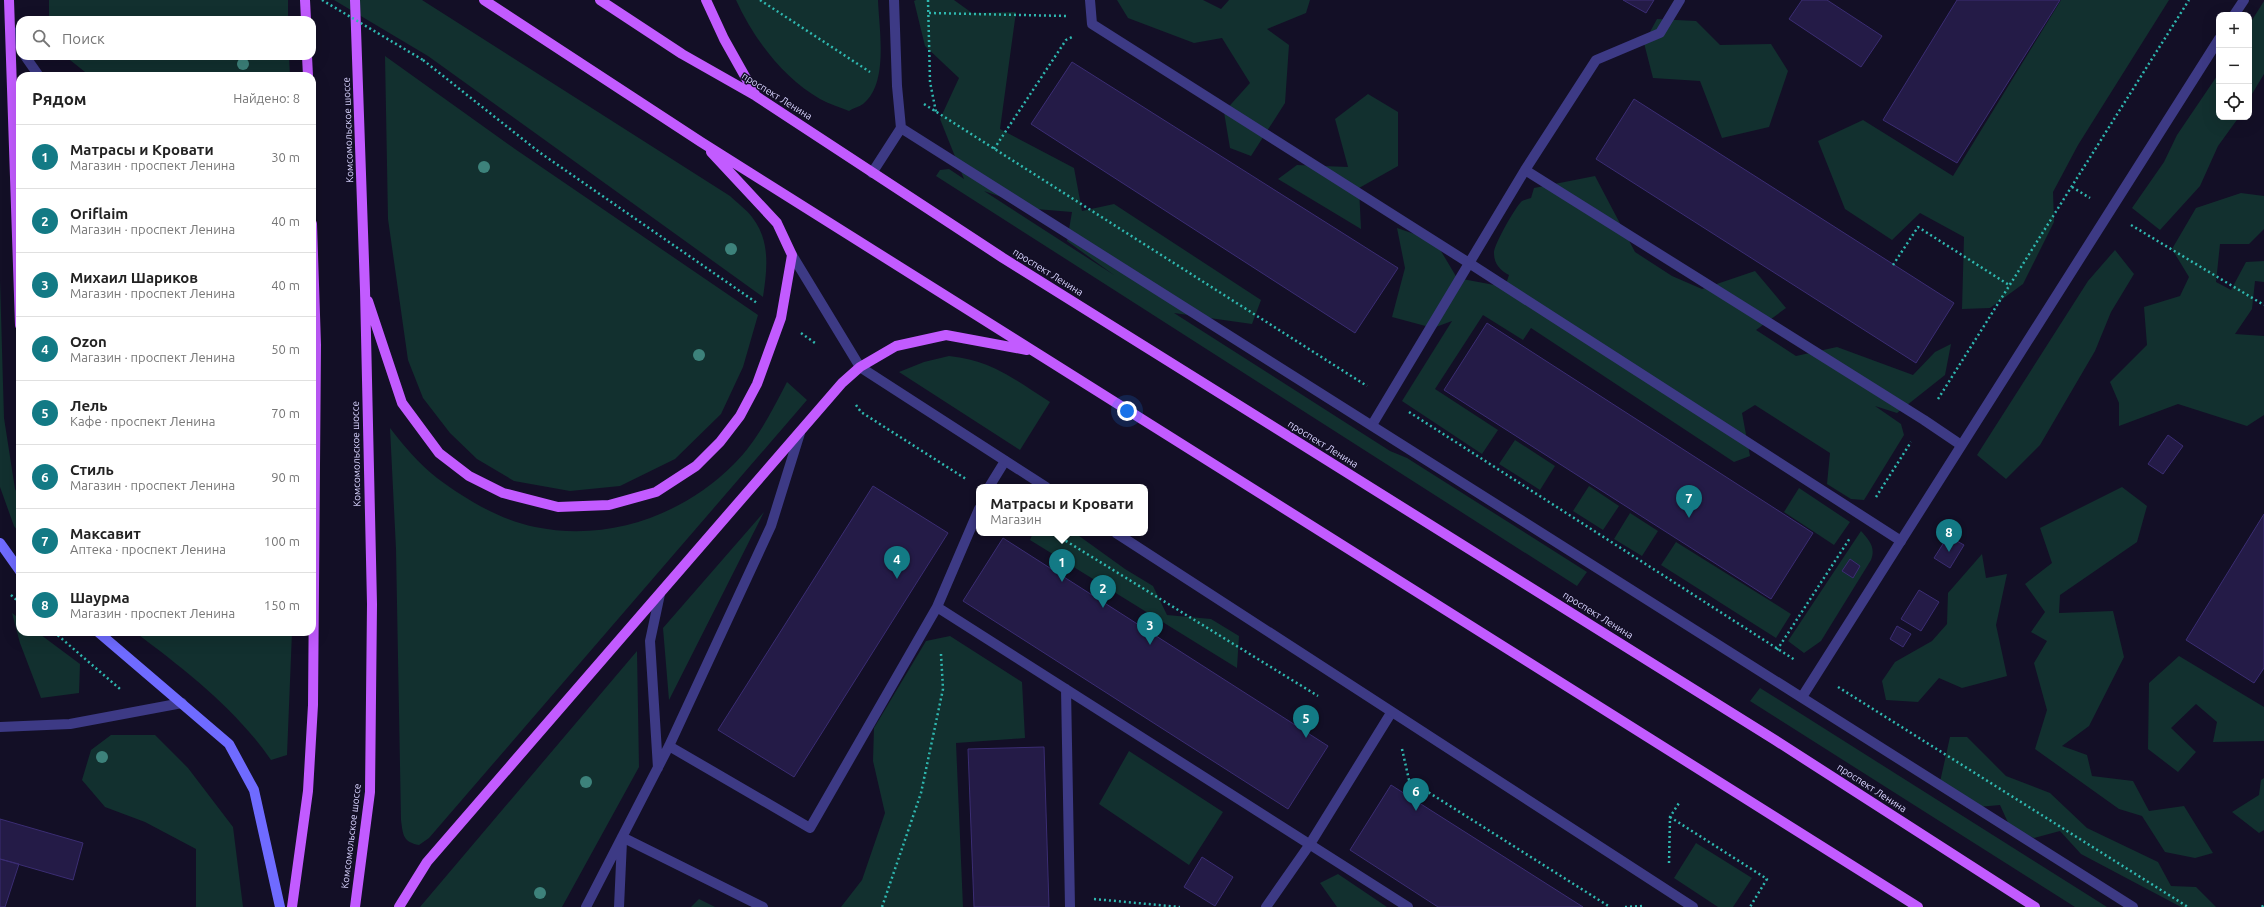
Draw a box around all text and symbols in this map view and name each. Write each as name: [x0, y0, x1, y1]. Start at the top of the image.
map controls: [2216, 12, 2252, 120]
button: +: [2216, 12, 2252, 48]
search box: [16, 16, 316, 60]
icon: search: [30, 27, 52, 49]
text: Поиск: [62, 30, 105, 47]
button: −: [2216, 48, 2252, 84]
street label: проспект Ленина: [740, 70, 814, 122]
street label: Комсомольское шоссе: [341, 77, 355, 183]
button: locate: [2216, 84, 2252, 120]
text: Рядом: [32, 89, 87, 108]
text: Найдено: 8: [233, 91, 300, 105]
text: Матрасы и Кровати: [70, 141, 214, 158]
text: 1: [41, 150, 49, 164]
text: 30 m: [271, 150, 300, 164]
text: Магазин · проспект Ленина: [70, 158, 235, 172]
text: Oriflaim: [70, 205, 128, 222]
text: 2: [41, 214, 49, 228]
text: 40 m: [271, 214, 300, 228]
text: Магазин · проспект Ленина: [70, 222, 235, 236]
street label: проспект Ленина: [1011, 246, 1085, 298]
text: Михаил Шариков: [70, 269, 198, 286]
text: 3: [41, 278, 49, 292]
text: 40 m: [271, 278, 300, 292]
text: Магазин · проспект Ленина: [70, 286, 235, 300]
text: Ozon: [70, 333, 107, 350]
text: 4: [41, 342, 49, 356]
text: 50 m: [271, 342, 300, 356]
text: Магазин · проспект Ленина: [70, 350, 235, 364]
text: Лель: [70, 397, 108, 414]
street label: Комсомольское шоссе: [350, 401, 362, 507]
your location: [1117, 401, 1137, 421]
text: 5: [41, 406, 49, 420]
text: 70 m: [271, 406, 300, 420]
text: Кафе · проспект Ленина: [70, 414, 215, 428]
street label: проспект Ленина: [1286, 418, 1360, 470]
text: Стиль: [70, 461, 114, 478]
text: 6: [41, 470, 49, 484]
text: 90 m: [271, 470, 300, 484]
text: Магазин · проспект Ленина: [70, 478, 235, 492]
popup: [976, 484, 1148, 536]
pin: 7: [1676, 485, 1702, 518]
text: Матрасы и Кровати: [990, 495, 1134, 512]
text: Магазин: [990, 512, 1042, 526]
pin: 8: [1936, 519, 1962, 552]
text: Максавит: [70, 525, 141, 542]
text: 7: [41, 534, 49, 548]
text: 100 m: [264, 534, 300, 548]
text: Аптека · проспект Ленина: [70, 542, 226, 556]
pin: 4: [884, 546, 910, 579]
pin: 1: [1049, 549, 1075, 582]
pin: 2: [1090, 575, 1116, 608]
text: Шаурма: [70, 589, 130, 606]
street label: проспект Ленина: [1561, 589, 1635, 641]
text: 8: [41, 598, 49, 612]
text: 150 m: [264, 598, 300, 612]
text: Магазин · проспект Ленина: [70, 606, 235, 620]
pin: 3: [1137, 612, 1163, 645]
pin: 5: [1293, 705, 1319, 738]
street label: проспект Ленина: [1835, 761, 1909, 815]
pin: 6: [1403, 778, 1429, 811]
street label: Комсомольское шоссе: [339, 783, 363, 889]

